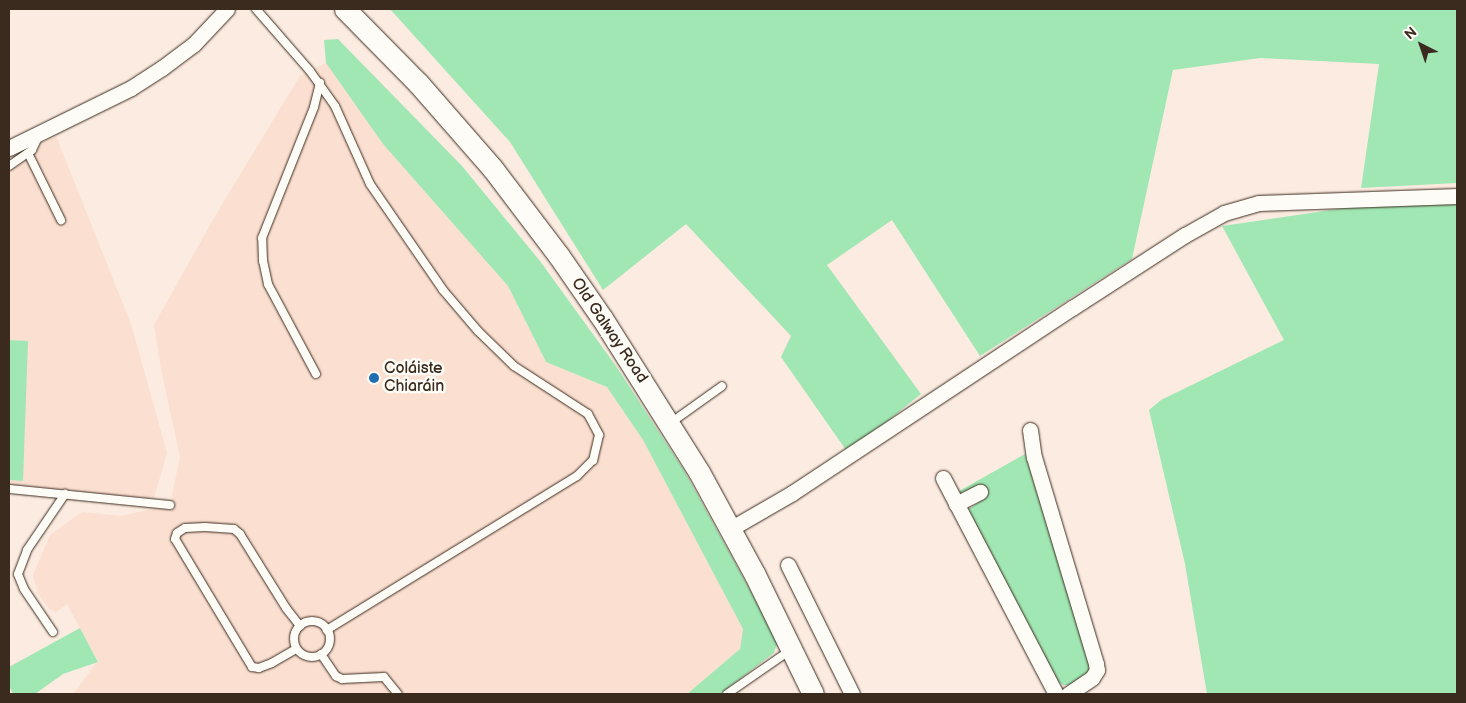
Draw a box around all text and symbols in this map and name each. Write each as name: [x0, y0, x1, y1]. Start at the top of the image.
north arrow: [1396, 20, 1446, 70]
text: N: [1401, 23, 1420, 43]
street label: Old Galway Road: [566, 274, 652, 388]
place label: Coláiste Chiaráin: [384, 359, 444, 397]
marker: Coláiste Chiaráin: [368, 372, 380, 384]

